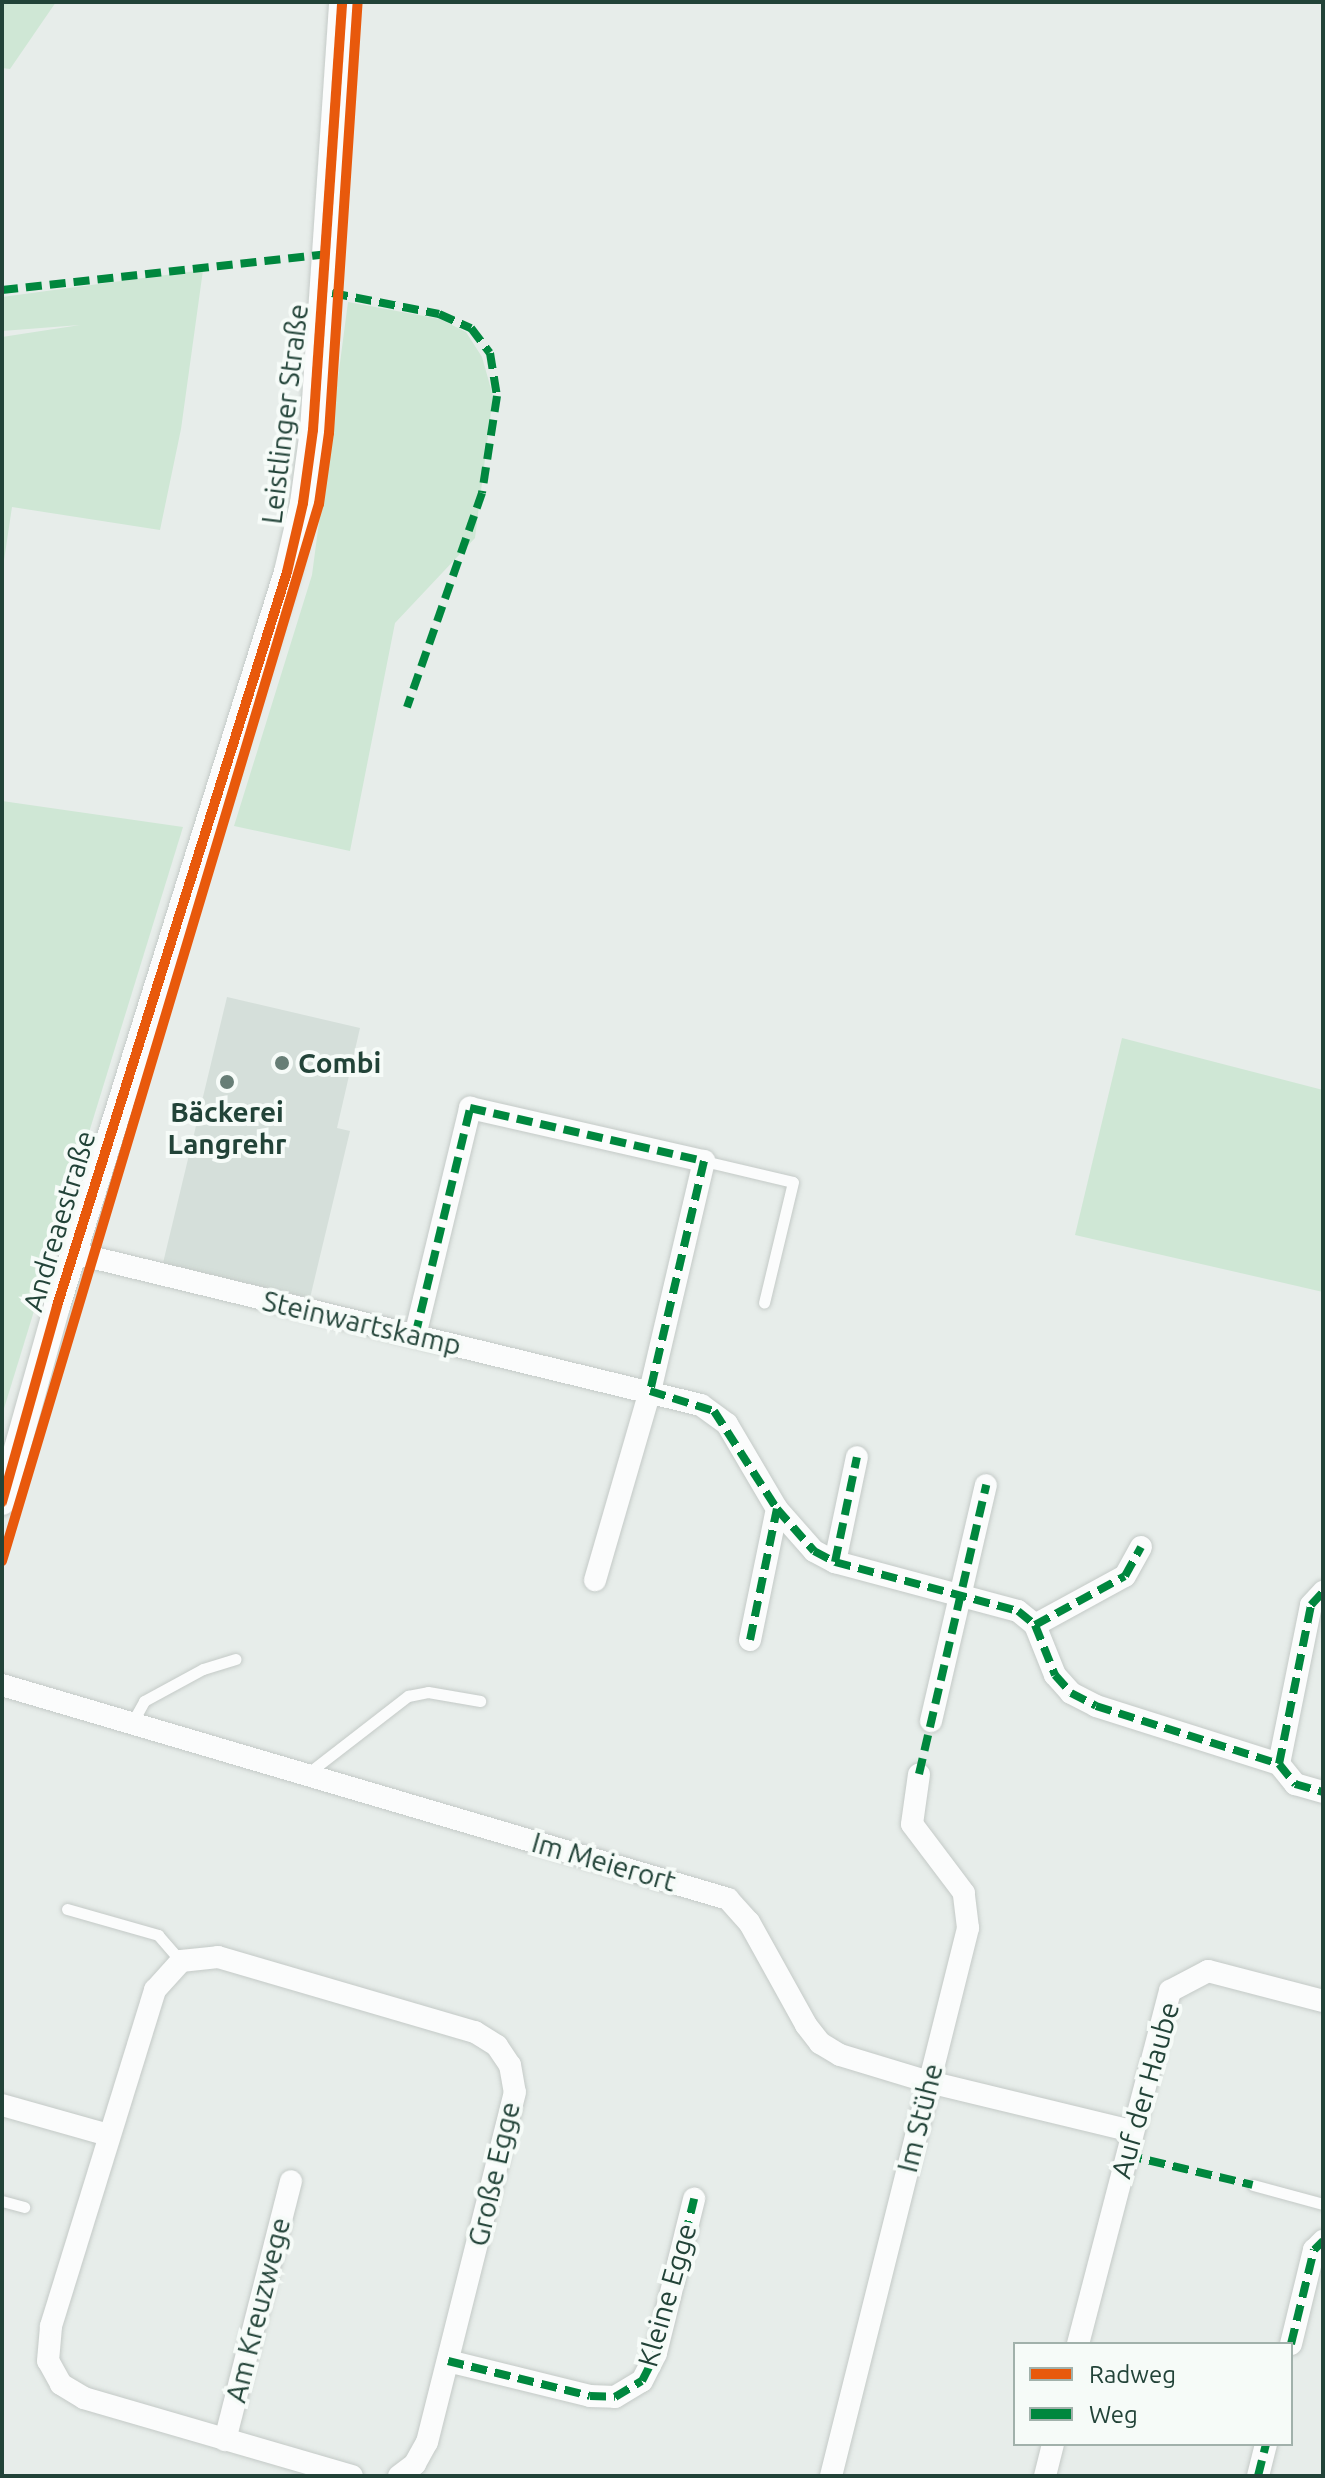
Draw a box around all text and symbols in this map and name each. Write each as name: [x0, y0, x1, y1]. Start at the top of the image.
street label: Leistlinger Straße: [255, 302, 315, 526]
place label: Combi: [298, 1046, 381, 1080]
marker: Combi: [273, 1054, 291, 1072]
marker: Bäckerei Langrehr: [218, 1073, 236, 1091]
place label: Bäckerei Langrehr: [167, 1095, 287, 1161]
street label: Andreaestraße: [16, 1127, 102, 1315]
street label: Steinwartskamp: [259, 1284, 465, 1362]
street label: Im Meierort: [528, 1825, 680, 1899]
street label: Auf der Haube: [1104, 1998, 1186, 2182]
street label: Im Stühe: [890, 2060, 950, 2176]
street label: Große Egge: [461, 2098, 527, 2250]
street label: Am Kreuzwege: [219, 2214, 297, 2406]
street label: Kleine Egge: [631, 2219, 703, 2371]
legend: [1013, 2342, 1293, 2446]
text: Radweg: [1089, 2361, 1176, 2388]
text: Weg: [1089, 2401, 1138, 2428]

